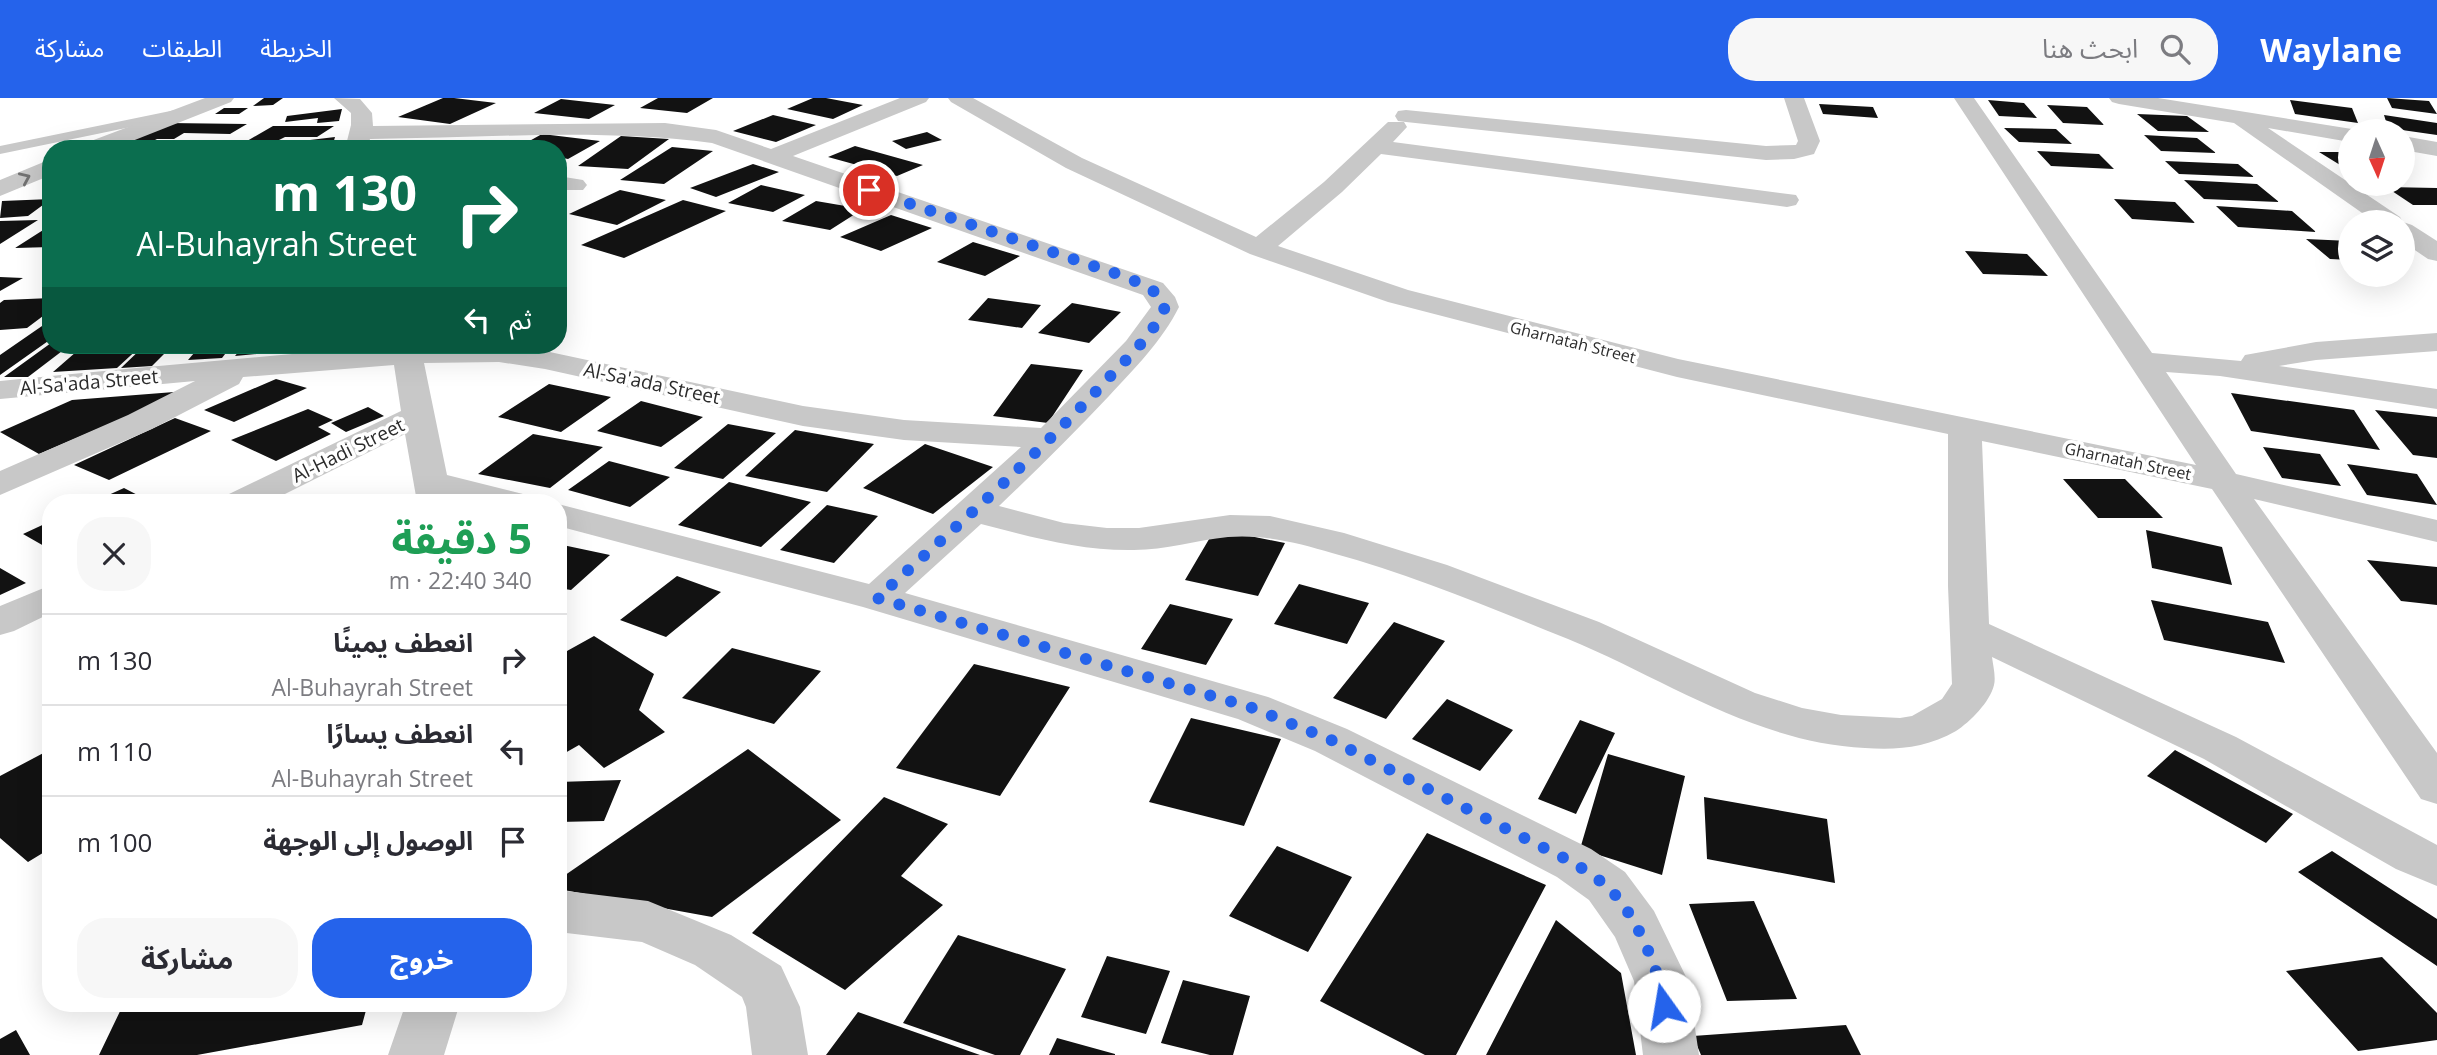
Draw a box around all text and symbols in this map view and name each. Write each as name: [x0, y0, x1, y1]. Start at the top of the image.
search box: [1728, 18, 2218, 81]
text: Waylane: [2260, 27, 2402, 72]
text: ابحث هنا: [2042, 30, 2138, 66]
icon: search: [2156, 30, 2194, 68]
text: مشاركة: [35, 31, 104, 64]
text: الطبقات: [142, 31, 222, 64]
text: الخريطة: [260, 31, 332, 64]
north arrow: [2338, 119, 2415, 196]
map controls: [2338, 119, 2415, 287]
text: 130 m: [272, 159, 417, 225]
pin: [839, 160, 899, 220]
icon: right: [441, 168, 532, 259]
icon: arrive: [850, 171, 888, 209]
one-way arrow: [18, 172, 30, 186]
button: layers: [2338, 210, 2415, 287]
text: Al-Buhayrah Street: [136, 222, 417, 265]
icon: left: [458, 301, 496, 339]
text: ثم: [510, 301, 532, 337]
street label: Gharnatah Street: [1508, 316, 1638, 368]
street label: Al-Sa'ada Street: [581, 356, 723, 410]
street label: Al-Sa'ada Street: [19, 363, 159, 401]
street label: Al-Hadi Street: [288, 411, 409, 488]
street label: Gharnatah Street: [2063, 437, 2194, 485]
text: 5 دقيقة: [391, 509, 532, 566]
button: close: [77, 517, 151, 591]
text: 340 m · 22:40: [389, 564, 532, 596]
text: انعطف يمينًا: [333, 624, 473, 660]
icon: right: [494, 641, 532, 679]
text: 130 m: [77, 642, 152, 678]
text: Al-Buhayrah Street: [271, 671, 473, 703]
text: انعطف يسارًا: [327, 715, 473, 751]
icon: left: [494, 732, 532, 770]
text: 110 m: [77, 733, 152, 769]
text: Al-Buhayrah Street: [271, 762, 473, 794]
text: الوصول إلى الوجهة: [263, 822, 473, 858]
icon: arrive: [494, 823, 532, 861]
text: 100 m: [77, 824, 152, 860]
button: مشاركة: [77, 918, 298, 998]
button: خروج: [312, 918, 532, 998]
position arrow: [1627, 969, 1701, 1043]

